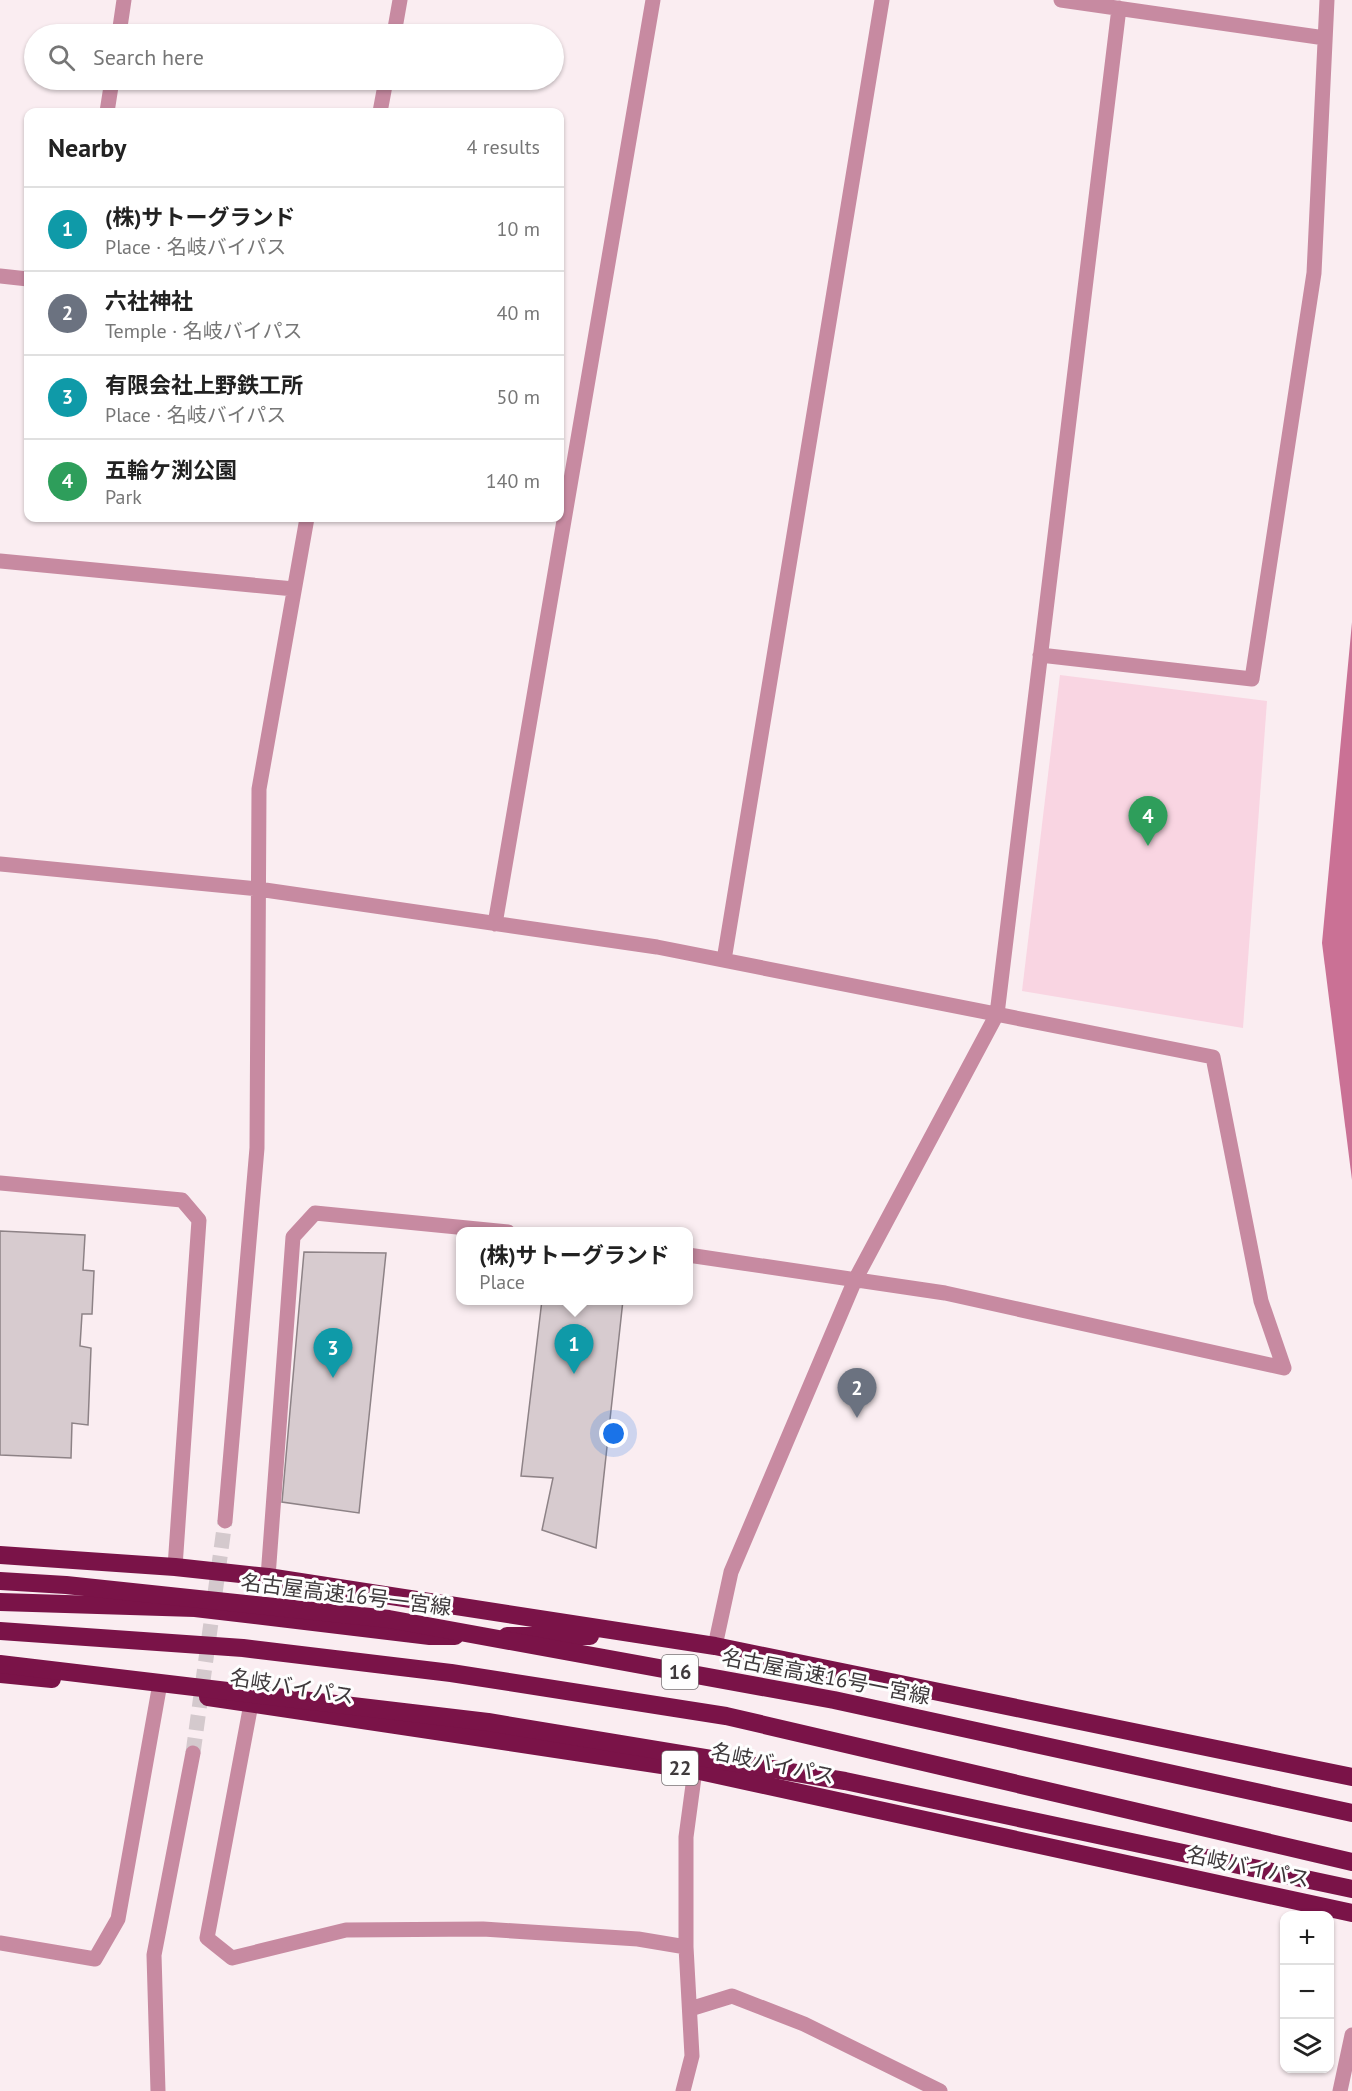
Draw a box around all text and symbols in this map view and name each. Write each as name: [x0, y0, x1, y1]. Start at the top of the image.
search box: [24, 24, 564, 90]
icon: search: [45, 41, 78, 74]
text: Search here: [93, 43, 204, 71]
text: Nearby: [48, 131, 126, 164]
text: 4 results: [467, 134, 540, 160]
text: (株)サトーグランド: [105, 203, 295, 231]
text: 1: [62, 216, 73, 242]
text: 10 m: [497, 216, 540, 242]
text: Place · 名岐バイパス: [105, 234, 286, 260]
text: 六社神社: [105, 287, 193, 315]
text: 2: [62, 300, 73, 326]
text: 40 m: [497, 300, 540, 326]
text: Temple · 名岐バイパス: [105, 318, 302, 344]
text: 有限会社上野鉄工所: [105, 371, 303, 399]
text: 3: [62, 384, 73, 410]
text: 50 m: [497, 384, 540, 410]
text: Place · 名岐バイパス: [105, 402, 286, 428]
text: 五輪ケ渕公園: [105, 456, 237, 484]
text: 4: [62, 468, 73, 494]
text: 140 m: [486, 468, 540, 494]
text: Park: [105, 484, 142, 510]
pin: 4: [1128, 796, 1168, 846]
popup: [456, 1227, 693, 1305]
text: (株)サトーグランド: [479, 1241, 670, 1269]
text: Place: [479, 1269, 525, 1295]
pin: 1: [554, 1324, 594, 1374]
pin: 3: [314, 1328, 352, 1378]
pin: 2: [838, 1368, 876, 1418]
your location: [599, 1419, 628, 1448]
street label: 名古屋高速16号一宮線: [239, 1568, 453, 1621]
street label: 名古屋高速16号一宮線: [720, 1643, 933, 1710]
road number: 16: [662, 1655, 698, 1689]
street label: 名岐バイパス: [228, 1663, 356, 1710]
street label: 名岐バイパス: [709, 1737, 837, 1790]
road number: 22: [662, 1751, 698, 1785]
street label: 名岐バイパス: [1184, 1840, 1312, 1893]
map controls: [1280, 1911, 1334, 2073]
button: +: [1280, 1911, 1334, 1965]
button: −: [1280, 1965, 1334, 2019]
button: layers: [1280, 2019, 1334, 2073]

